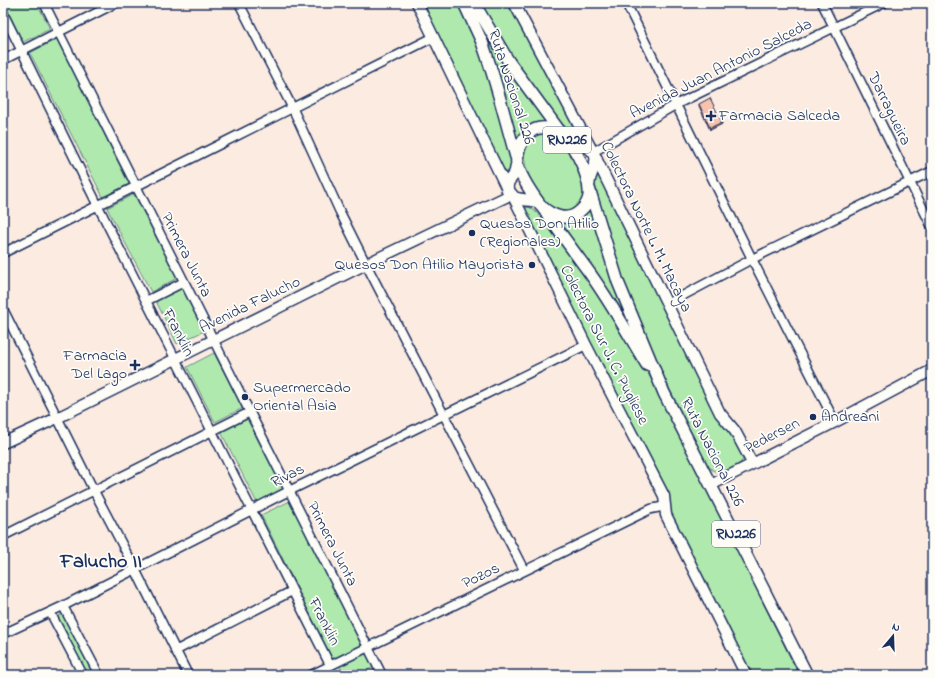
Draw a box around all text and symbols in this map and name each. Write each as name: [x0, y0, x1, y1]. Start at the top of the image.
street label: Avenida Juan Antonio Salceda: [626, 13, 816, 125]
street label: Ruta Nacional 226: [481, 26, 541, 148]
street label: Darragueira: [860, 67, 917, 150]
place label: Farmacia Salceda: [718, 104, 840, 128]
marker: Farmacia Salceda: [706, 111, 716, 121]
road number: RN226: [543, 127, 591, 153]
street label: Colectora Norte L. M. Macaya: [594, 138, 698, 316]
street label: Primera Junta: [154, 208, 218, 302]
place label: Quesos Don Atilio (Regionales): [480, 212, 599, 254]
marker: Quesos Don Atilio (Regionales): [467, 228, 477, 238]
place label: Quesos Don Atilio Mayorista: [335, 253, 524, 277]
marker: Quesos Don Atilio Mayorista: [527, 260, 537, 270]
street label: Colectora Sur J. C. Pugliese: [553, 261, 655, 430]
street label: Avenida Falucho: [195, 270, 305, 340]
street label: Franklin: [155, 304, 200, 361]
place label: Farmacia Del Lago: [62, 344, 127, 386]
marker: Farmacia Del Lago: [130, 360, 140, 370]
place label: Supermercado Oriental Asia: [253, 376, 351, 418]
marker: Supermercado Oriental Asia: [240, 392, 250, 402]
street label: Ruta Nacional 226: [674, 393, 750, 511]
place label: Andreani: [821, 405, 879, 429]
street label: Pedersen: [740, 412, 804, 460]
marker: Andreani: [808, 412, 818, 422]
street label: Rivas: [267, 457, 309, 495]
street label: Primera Junta: [300, 497, 364, 591]
road number: RN226: [712, 521, 760, 547]
district label: Falucho II: [59, 548, 142, 577]
street label: Pozos: [458, 556, 504, 596]
street label: Franklin: [301, 593, 346, 650]
north arrow: [873, 616, 913, 656]
text: N: [890, 619, 902, 636]

